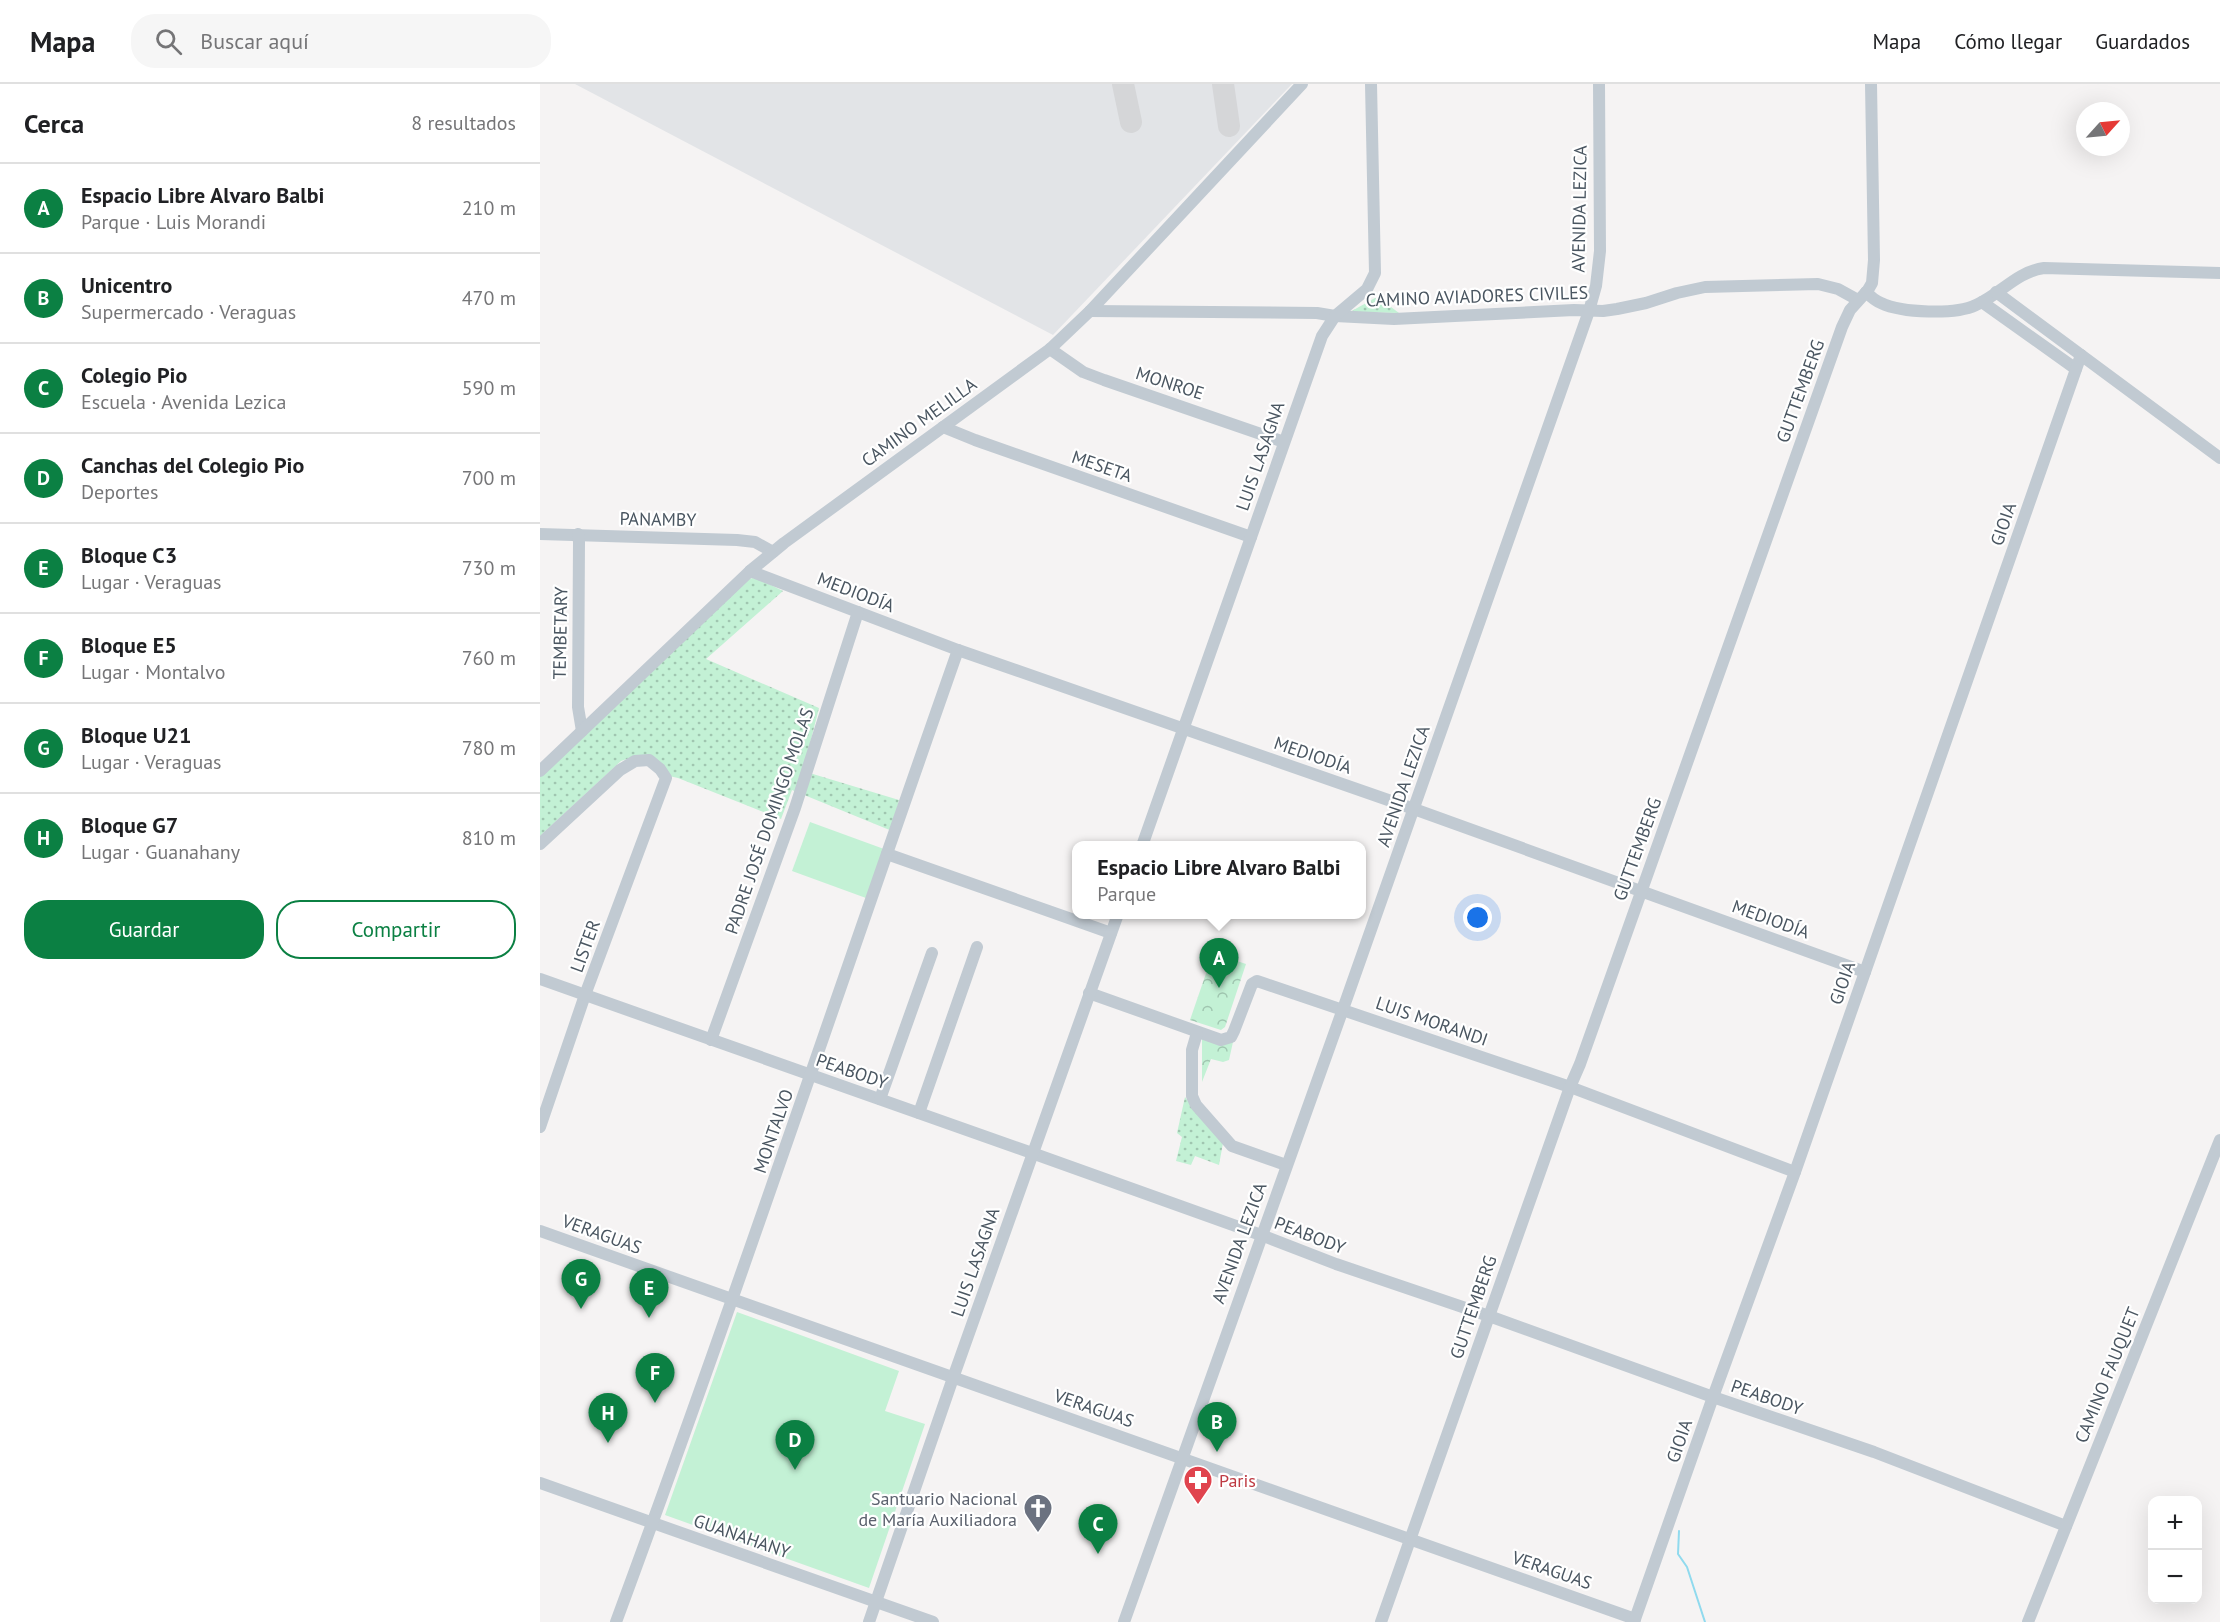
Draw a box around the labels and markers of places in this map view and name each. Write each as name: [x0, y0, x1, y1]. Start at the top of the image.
pin: A: [1200, 938, 1238, 988]
pin: G: [562, 1260, 600, 1309]
pin: E: [630, 1268, 668, 1318]
pin: F: [636, 1354, 674, 1403]
pin: H: [588, 1394, 628, 1443]
pin: B: [1198, 1402, 1236, 1452]
pin: D: [776, 1420, 814, 1470]
pharmacy icon: Paris: [1182, 1464, 1214, 1506]
place label: Paris: [1219, 1469, 1256, 1492]
place label: Santuario Nacional de María Auxiliadora: [858, 1487, 1018, 1531]
church icon: Santuario Nacional de María Auxiliadora: [1022, 1492, 1054, 1534]
pin: C: [1078, 1504, 1118, 1554]

